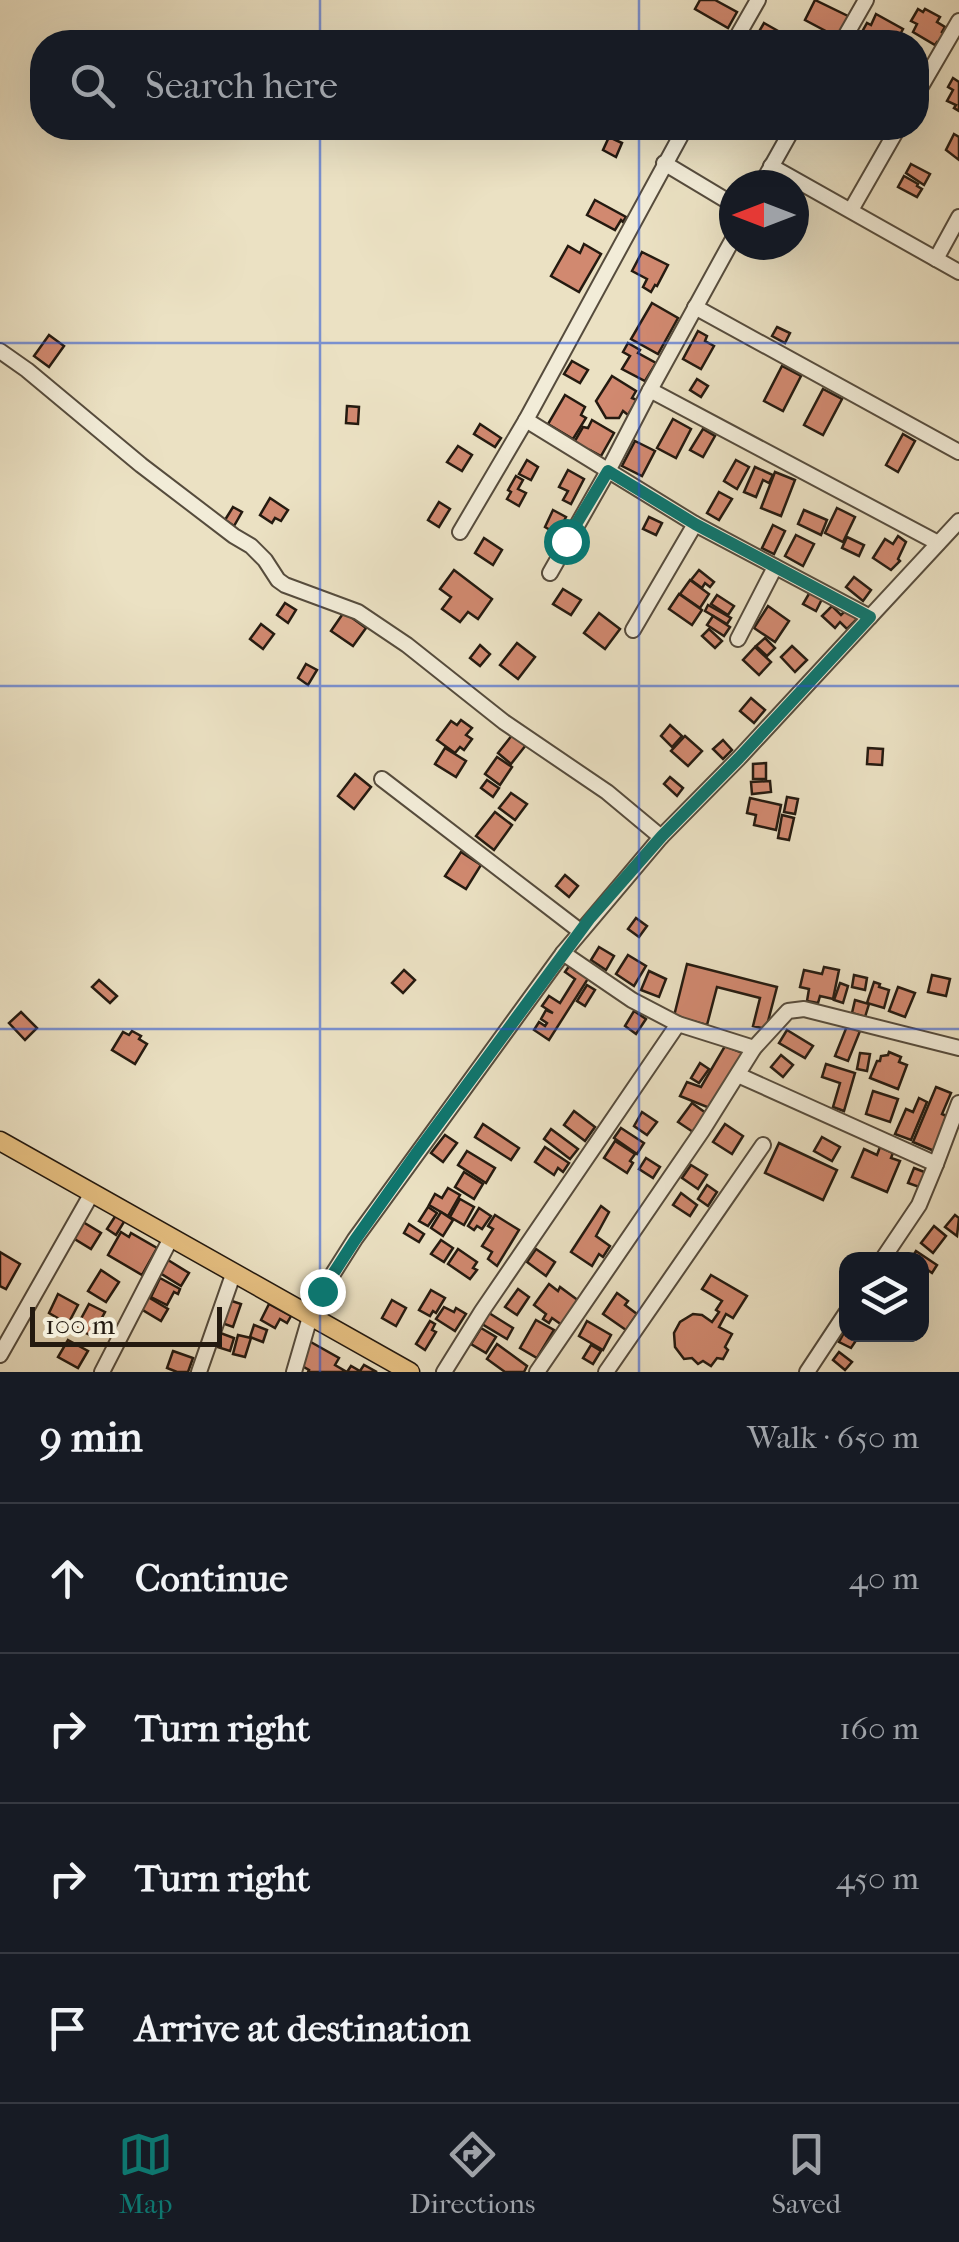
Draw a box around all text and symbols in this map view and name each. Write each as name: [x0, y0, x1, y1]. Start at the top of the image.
search box: [30, 30, 929, 140]
icon: search: [65, 58, 120, 113]
text: Search here: [145, 63, 338, 108]
north arrow: [719, 170, 809, 260]
route start: [544, 519, 590, 565]
map controls: [839, 1252, 929, 1342]
button: layers: [839, 1252, 929, 1342]
route end: [300, 1269, 346, 1315]
scale bar: [30, 1302, 222, 1346]
text: 100 m: [45, 1308, 115, 1341]
text: 9 min: [40, 1413, 143, 1462]
text: Walk · 650 m: [747, 1419, 919, 1456]
icon: ahead: [40, 1551, 95, 1606]
text: Continue: [135, 1556, 288, 1601]
text: 40 m: [849, 1560, 919, 1597]
icon: right: [40, 1701, 95, 1756]
text: Turn right: [135, 1706, 310, 1751]
text: 160 m: [839, 1710, 919, 1747]
icon: right: [40, 1851, 95, 1906]
text: Turn right: [135, 1856, 310, 1901]
text: 450 m: [836, 1860, 919, 1897]
icon: arrive: [40, 2001, 95, 2056]
text: Arrive at destination: [135, 2006, 471, 2051]
tab: Map: [118, 2127, 173, 2220]
tab: Directions: [409, 2127, 535, 2220]
tab: Saved: [771, 2127, 841, 2220]

